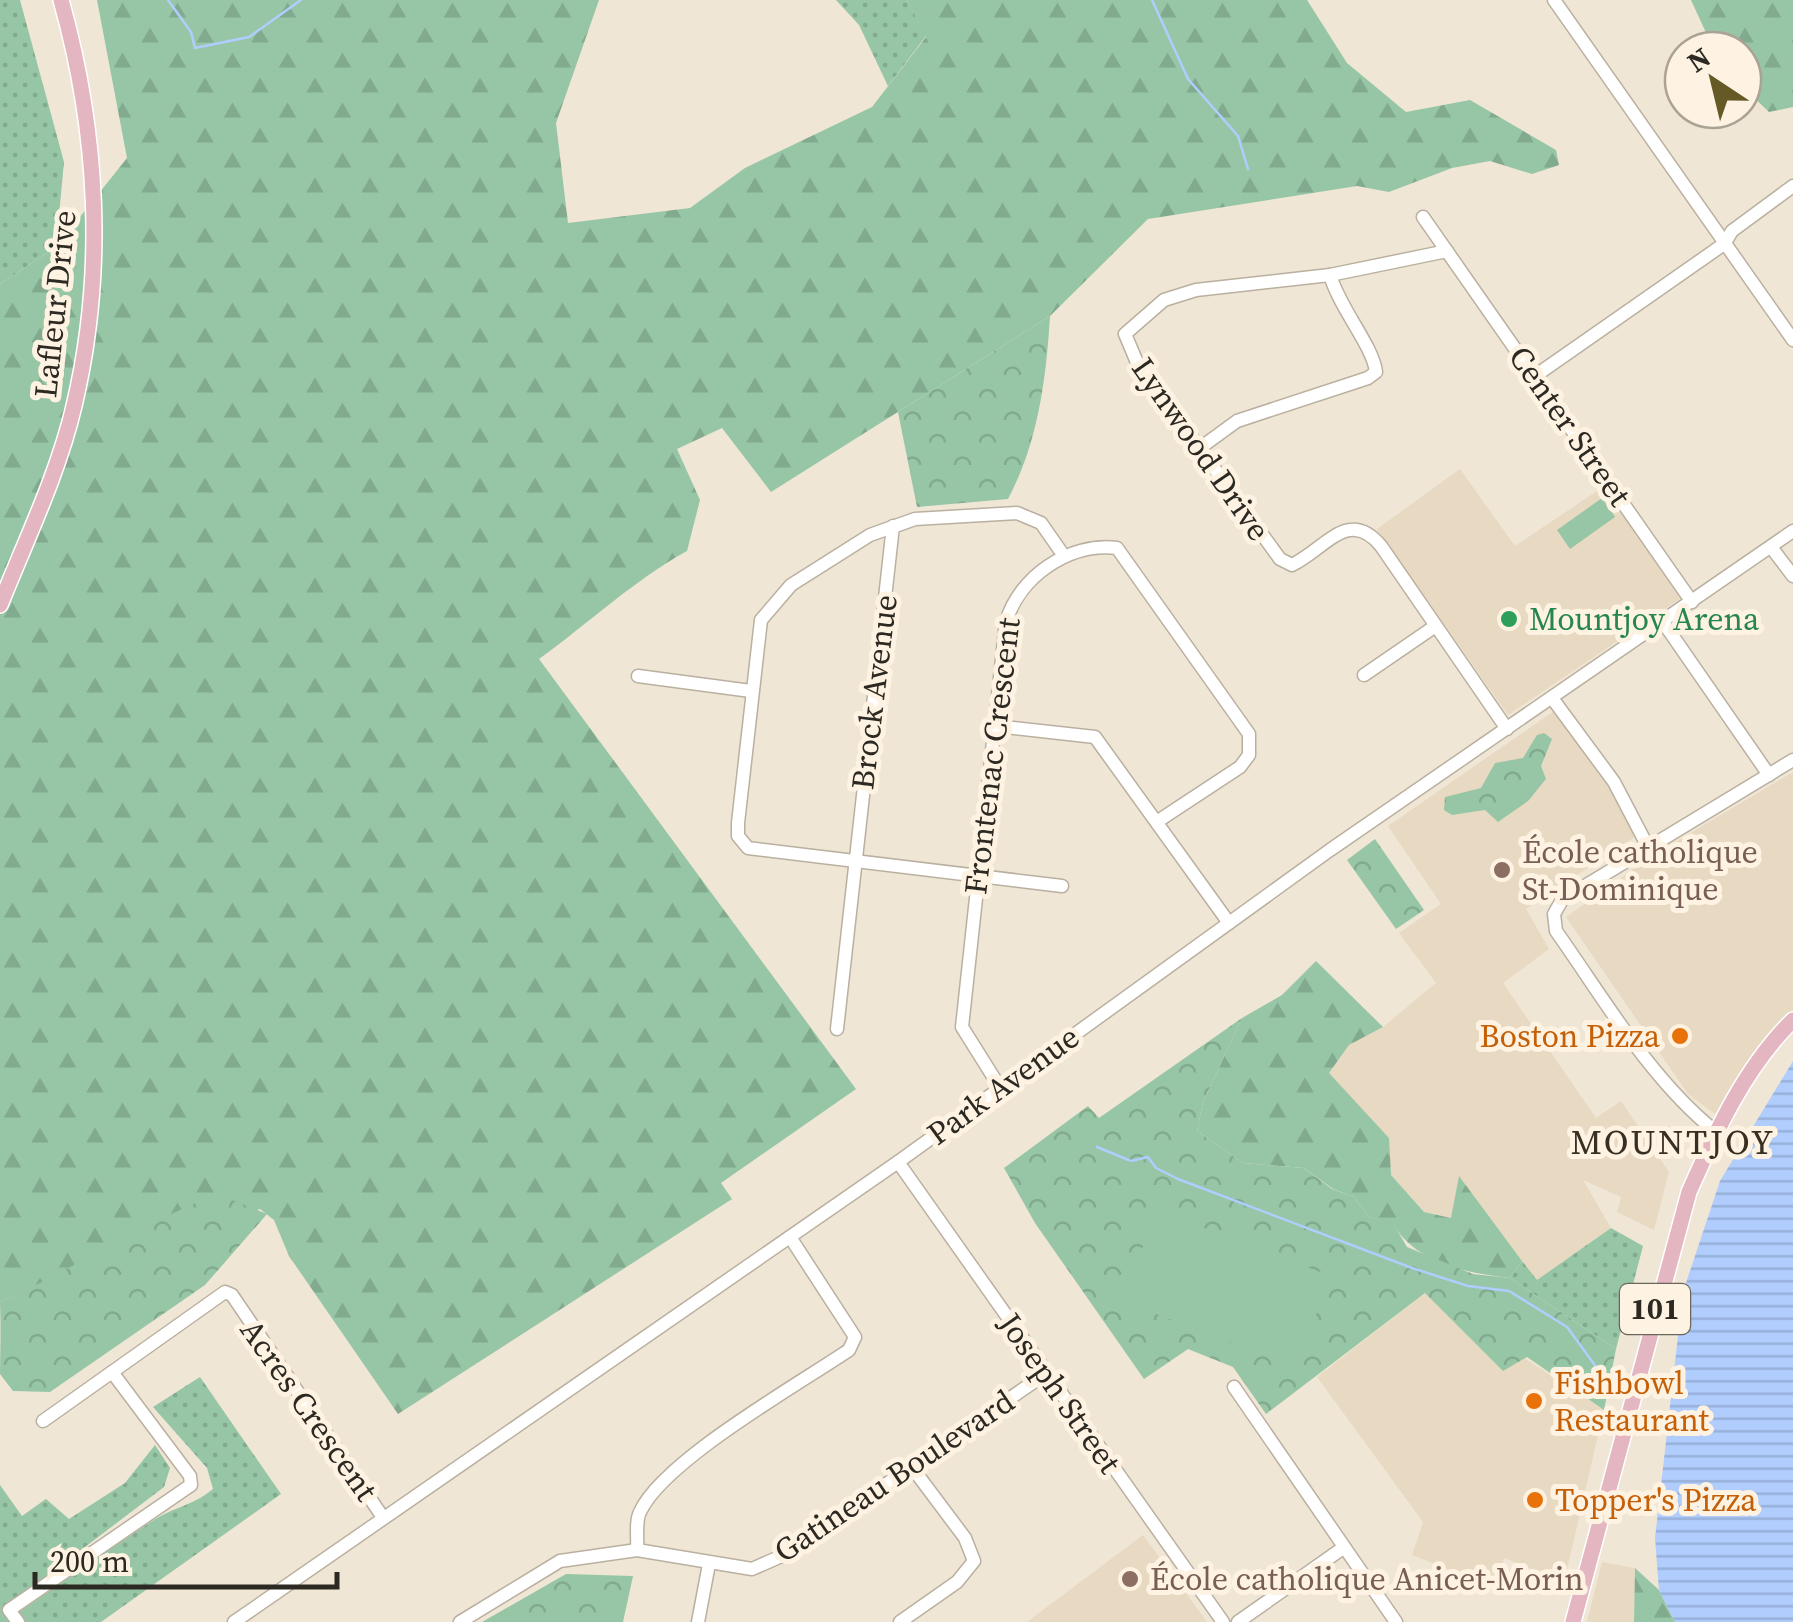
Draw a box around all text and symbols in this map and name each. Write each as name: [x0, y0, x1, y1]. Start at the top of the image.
north arrow: [1663, 30, 1763, 130]
text: N: [1679, 38, 1718, 81]
street label: Lafleur Drive: [23, 208, 87, 400]
street label: Center Street: [1499, 337, 1642, 515]
street label: Lynwood Drive: [1121, 348, 1281, 550]
street label: Brock Avenue: [840, 592, 908, 792]
place label: Mountjoy Arena: [1529, 597, 1760, 641]
marker: Mountjoy Arena: [1498, 608, 1520, 630]
street label: Frontenac Crescent: [953, 614, 1031, 897]
place label: École catholique St-Dominique: [1522, 830, 1758, 911]
marker: École catholique St-Dominique: [1491, 859, 1513, 881]
place label: Boston Pizza: [1479, 1014, 1661, 1058]
street label: Park Avenue: [918, 1015, 1088, 1155]
marker: Boston Pizza: [1669, 1025, 1691, 1047]
district label: MOUNTJOY: [1570, 1118, 1776, 1166]
road number: 101: [1620, 1284, 1690, 1334]
street label: Joseph Street: [988, 1303, 1132, 1483]
street label: Acres Crescent: [230, 1310, 388, 1510]
place label: Fishbowl Restaurant: [1554, 1361, 1710, 1442]
street label: Gatineau Boulevard: [765, 1379, 1023, 1573]
marker: Fishbowl Restaurant: [1523, 1390, 1545, 1412]
place label: Topper's Pizza: [1555, 1478, 1757, 1522]
marker: Topper's Pizza: [1524, 1489, 1546, 1511]
scale bar: [35, 1527, 338, 1589]
text: 200 m: [50, 1541, 129, 1582]
place label: École catholique Anicet-Morin: [1150, 1557, 1584, 1601]
marker: École catholique Anicet-Morin: [1119, 1568, 1141, 1590]

